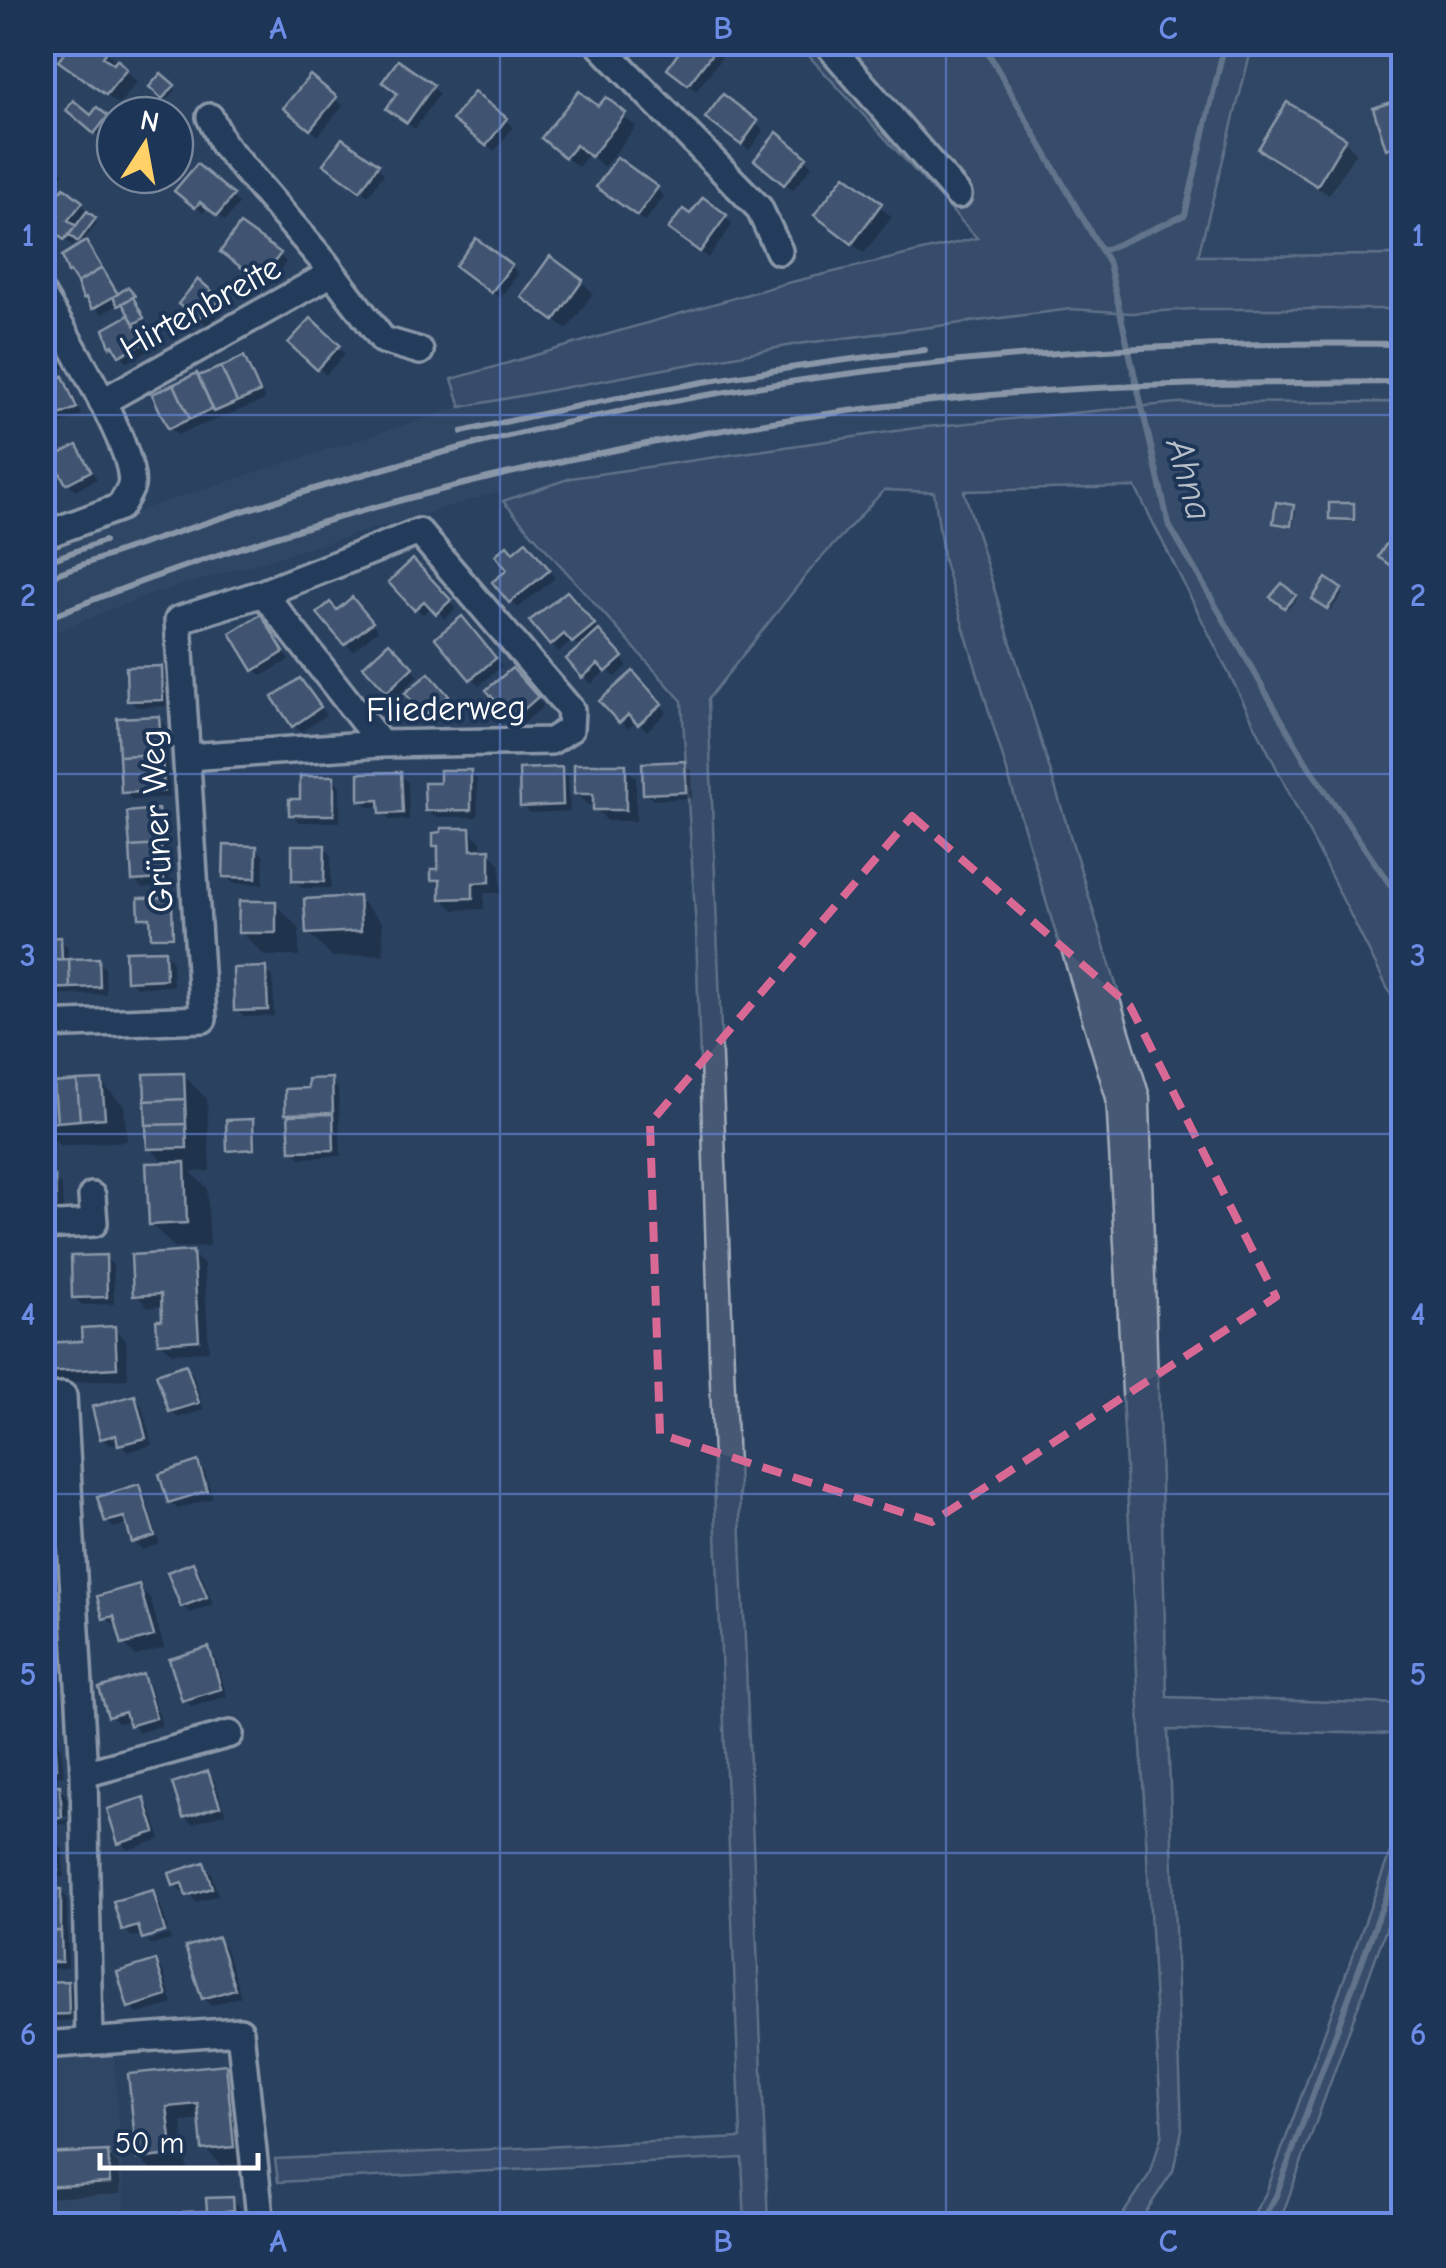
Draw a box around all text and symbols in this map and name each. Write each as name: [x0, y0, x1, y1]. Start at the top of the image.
text: A: [269, 10, 287, 47]
text: B: [713, 10, 733, 47]
text: C: [1158, 10, 1178, 47]
north arrow: [95, 95, 195, 195]
text: N: [138, 104, 162, 139]
text: 1: [22, 217, 34, 254]
text: 1: [1412, 217, 1424, 254]
street label: Hirtenbreite: [113, 247, 288, 368]
water label: Ahna: [1156, 432, 1222, 525]
text: 2: [20, 577, 36, 614]
text: 2: [1410, 577, 1426, 614]
street label: Fliederweg: [366, 687, 526, 730]
street label: Grüner Weg: [131, 728, 182, 914]
text: 3: [20, 937, 36, 974]
text: 3: [1410, 937, 1426, 974]
text: 4: [20, 1296, 36, 1333]
text: 4: [1410, 1296, 1426, 1333]
text: 5: [20, 1656, 37, 1693]
text: 5: [1410, 1656, 1427, 1693]
text: 6: [20, 2016, 36, 2053]
text: 6: [1410, 2016, 1426, 2053]
scale bar: [100, 2108, 258, 2170]
text: 50 m: [115, 2126, 184, 2161]
text: A: [269, 2223, 287, 2260]
text: B: [713, 2223, 733, 2260]
text: C: [1158, 2223, 1178, 2260]

